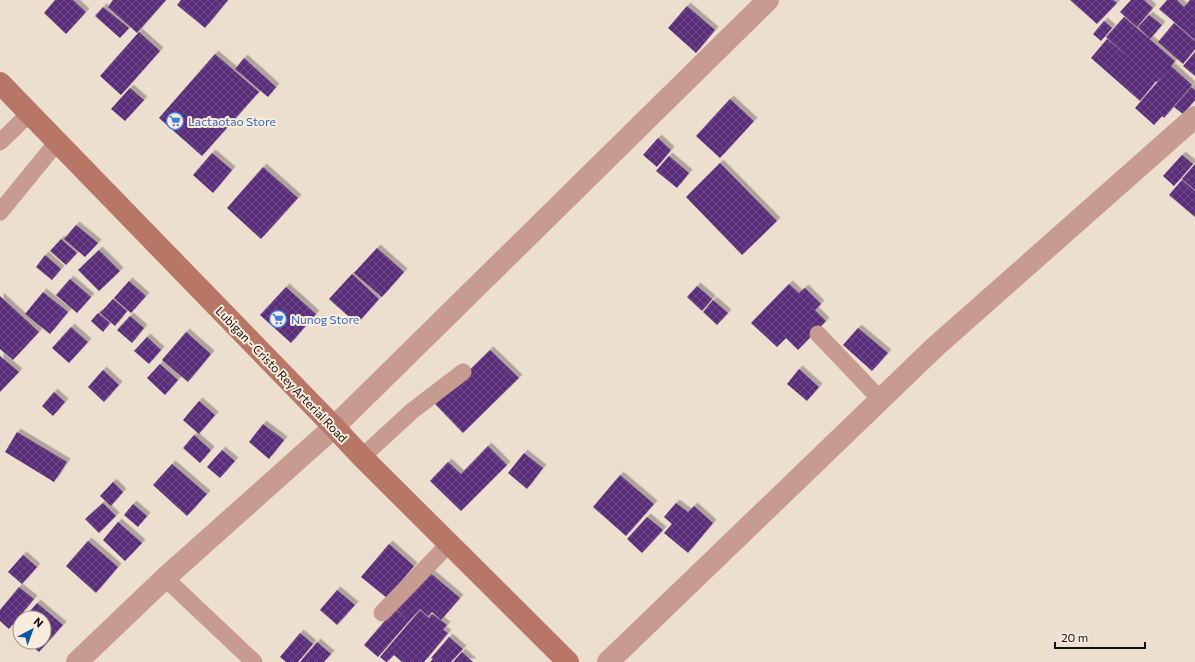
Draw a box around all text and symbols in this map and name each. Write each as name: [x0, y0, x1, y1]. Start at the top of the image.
supermarket icon: Lactaotao Store: [165, 111, 185, 131]
place label: Lactaotao Store: [188, 114, 276, 128]
street label: Lubigan - Cristo Rey Arterial Road: [213, 303, 351, 445]
supermarket icon: Nunog Store: [268, 309, 288, 329]
place label: Nunog Store: [291, 312, 359, 326]
north arrow: [12, 610, 52, 650]
text: N: [32, 614, 46, 630]
scale bar: [1055, 624, 1145, 650]
text: 20 m: [1061, 630, 1088, 644]

